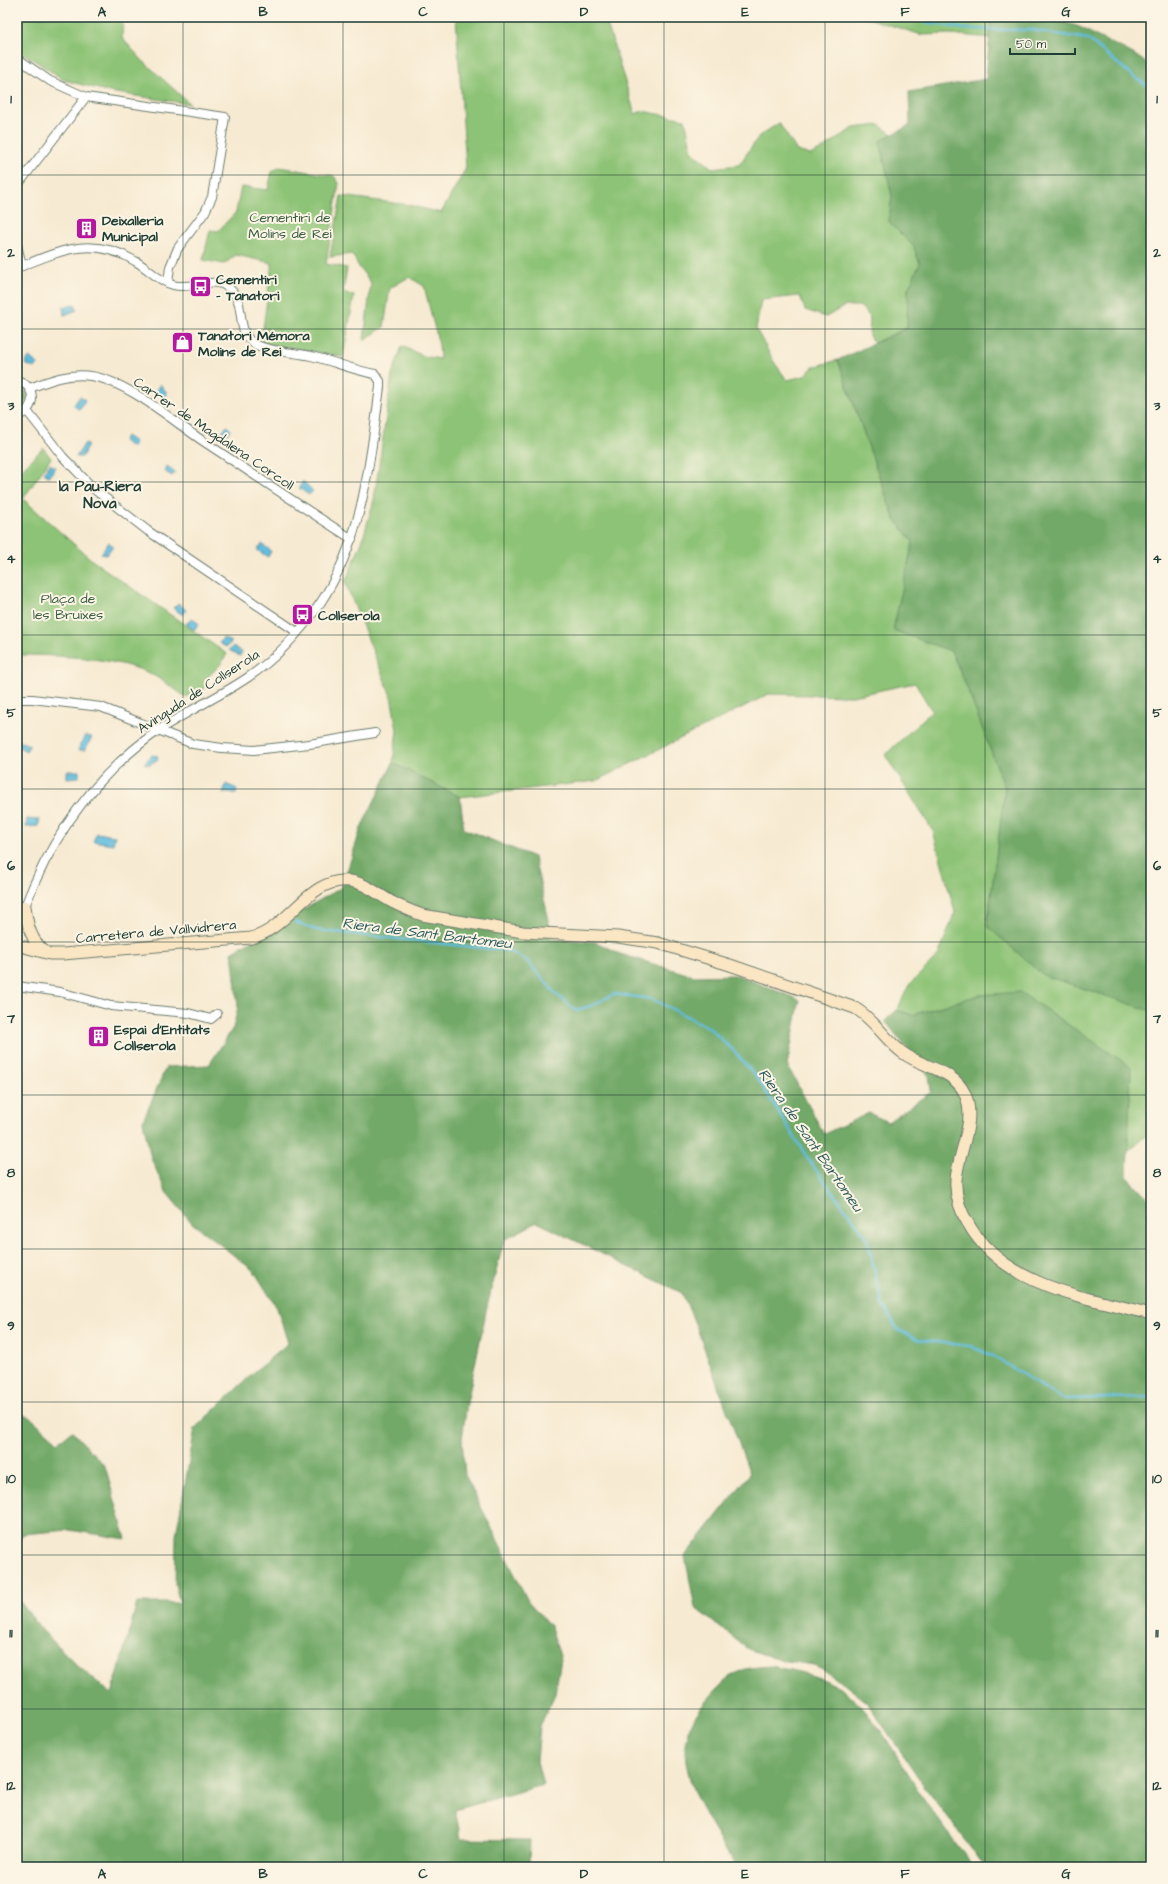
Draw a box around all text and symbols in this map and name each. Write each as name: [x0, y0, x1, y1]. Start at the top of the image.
text: A: [98, 3, 107, 21]
text: B: [258, 3, 268, 21]
text: C: [418, 3, 428, 21]
text: D: [580, 3, 589, 21]
text: E: [741, 3, 749, 21]
text: F: [900, 3, 910, 21]
text: G: [1061, 3, 1071, 21]
scale bar: [1010, 30, 1075, 56]
text: 50 m: [1016, 36, 1047, 53]
text: 1: [10, 90, 12, 108]
text: 1: [1156, 90, 1158, 108]
park label: Cementiri de Molins de Rei: [248, 208, 332, 244]
place label: Deixalleria Municipal: [102, 211, 164, 247]
building icon: Deixalleria Municipal: [74, 215, 100, 241]
text: 2: [6, 244, 15, 262]
text: 2: [1152, 244, 1161, 262]
place label: Cementiri - Tanatori: [216, 270, 280, 306]
bus stop icon: Cementiri - Tanatori: [187, 274, 213, 300]
place label: Tanatori Mémora Molins de Rei: [197, 326, 311, 362]
shop icon: Tanatori Mémora Molins de Rei: [170, 330, 196, 356]
street label: Carrer de Magdalena Corcoll: [129, 372, 298, 495]
text: 3: [7, 397, 15, 415]
text: 3: [1153, 397, 1161, 415]
district label: la Pau-Riera Nova: [59, 476, 142, 514]
text: 4: [7, 550, 16, 568]
text: 4: [1153, 550, 1162, 568]
park label: Plaça de les Bruixes: [33, 589, 103, 625]
bus stop icon: Collserola: [290, 602, 316, 628]
place label: Collserola: [318, 606, 381, 626]
street label: Avinguda de Collserola: [134, 645, 263, 739]
text: 5: [6, 704, 16, 722]
text: 5: [1152, 704, 1162, 722]
text: 6: [7, 857, 16, 875]
text: 6: [1153, 857, 1162, 875]
water label: Riera de Sant Bartomeu: [341, 913, 514, 954]
street label: Carretera de Vallvidrera: [75, 915, 237, 949]
text: 7: [6, 1010, 16, 1028]
text: 7: [1152, 1010, 1162, 1028]
place label: Espai d’Entitats Collserola: [114, 1020, 210, 1056]
building icon: Espai d’Entitats Collserola: [85, 1024, 111, 1050]
water label: Riera de Sant Bartomeu: [753, 1065, 869, 1217]
text: 8: [7, 1164, 16, 1182]
text: 8: [1153, 1164, 1162, 1182]
text: 9: [7, 1317, 15, 1335]
text: 9: [1153, 1317, 1161, 1335]
text: 10: [6, 1470, 17, 1488]
text: 10: [1152, 1470, 1163, 1488]
text: 11: [9, 1624, 13, 1642]
text: 11: [1155, 1624, 1159, 1642]
text: 12: [6, 1777, 16, 1795]
text: 12: [1152, 1777, 1162, 1795]
text: A: [98, 1865, 107, 1883]
text: B: [258, 1865, 268, 1883]
text: C: [418, 1865, 428, 1883]
text: D: [580, 1865, 589, 1883]
text: E: [741, 1865, 749, 1883]
text: F: [900, 1865, 910, 1883]
text: G: [1061, 1865, 1071, 1883]

